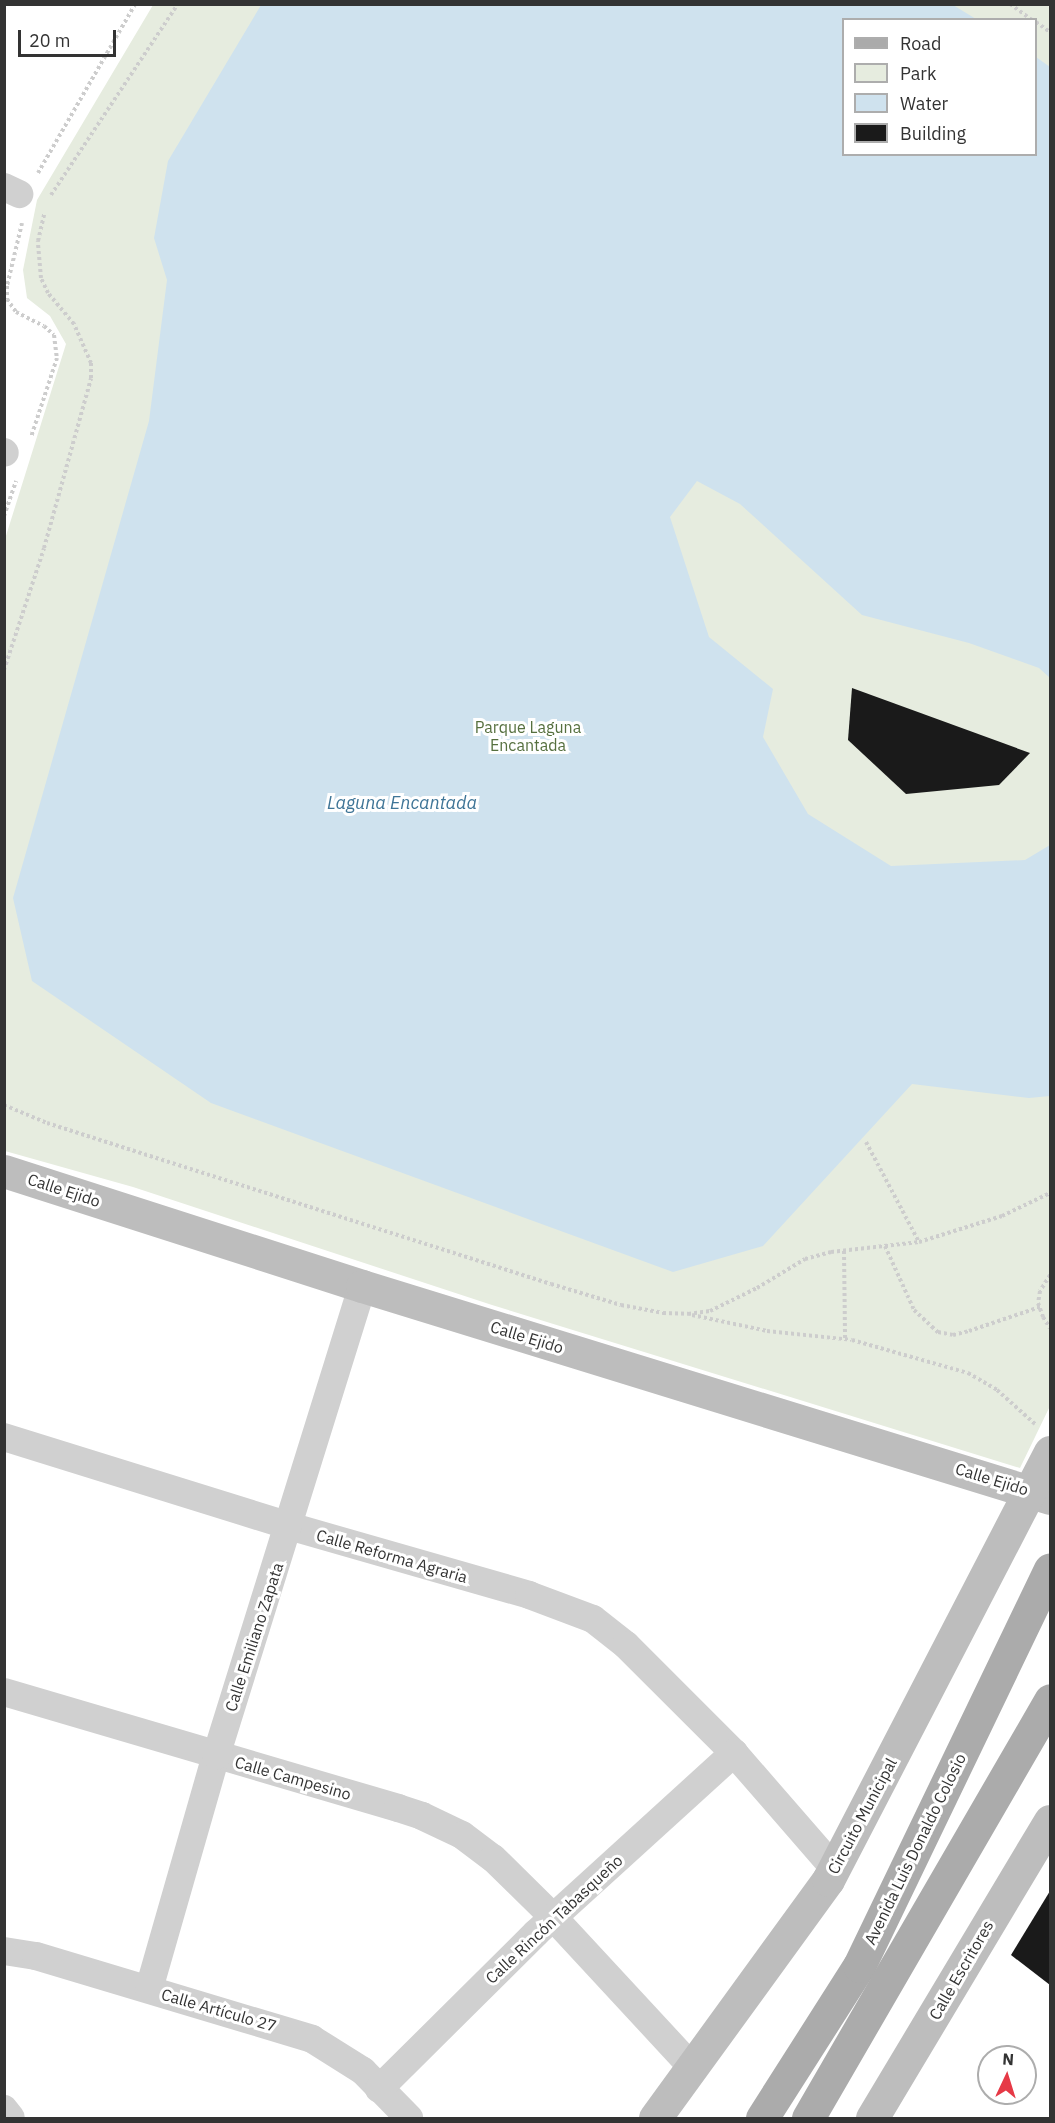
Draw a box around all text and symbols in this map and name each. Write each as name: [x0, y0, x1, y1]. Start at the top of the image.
scale bar: [21, 18, 118, 56]
legend: [842, 18, 1037, 156]
text: 20 m: [29, 29, 71, 52]
text: Road: [900, 32, 941, 55]
text: Park: [900, 62, 936, 85]
text: Water: [900, 92, 948, 115]
text: Building: [900, 122, 966, 145]
park label: Parque Laguna Encantada: [475, 717, 581, 755]
water label: Laguna Encantada: [327, 792, 477, 814]
street label: Calle Ejido: [25, 1169, 103, 1211]
street label: Calle Ejido: [488, 1317, 566, 1357]
street label: Calle Ejido: [953, 1459, 1031, 1499]
street label: Calle Reforma Agraria: [314, 1525, 470, 1587]
street label: Calle Emiliano Zapata: [221, 1560, 287, 1714]
street label: Avenida Luis Donaldo Colosio: [860, 1750, 970, 1948]
street label: Calle Campesino: [233, 1752, 353, 1804]
street label: Circuito Municipal: [823, 1755, 901, 1877]
street label: Calle Rincón Tabasqueño: [482, 1851, 626, 1987]
street label: Calle Escritores: [925, 1917, 997, 2023]
street label: Calle Artículo 27: [159, 1984, 279, 2036]
north arrow: [977, 2045, 1037, 2105]
text: N: [1002, 2049, 1015, 2069]

